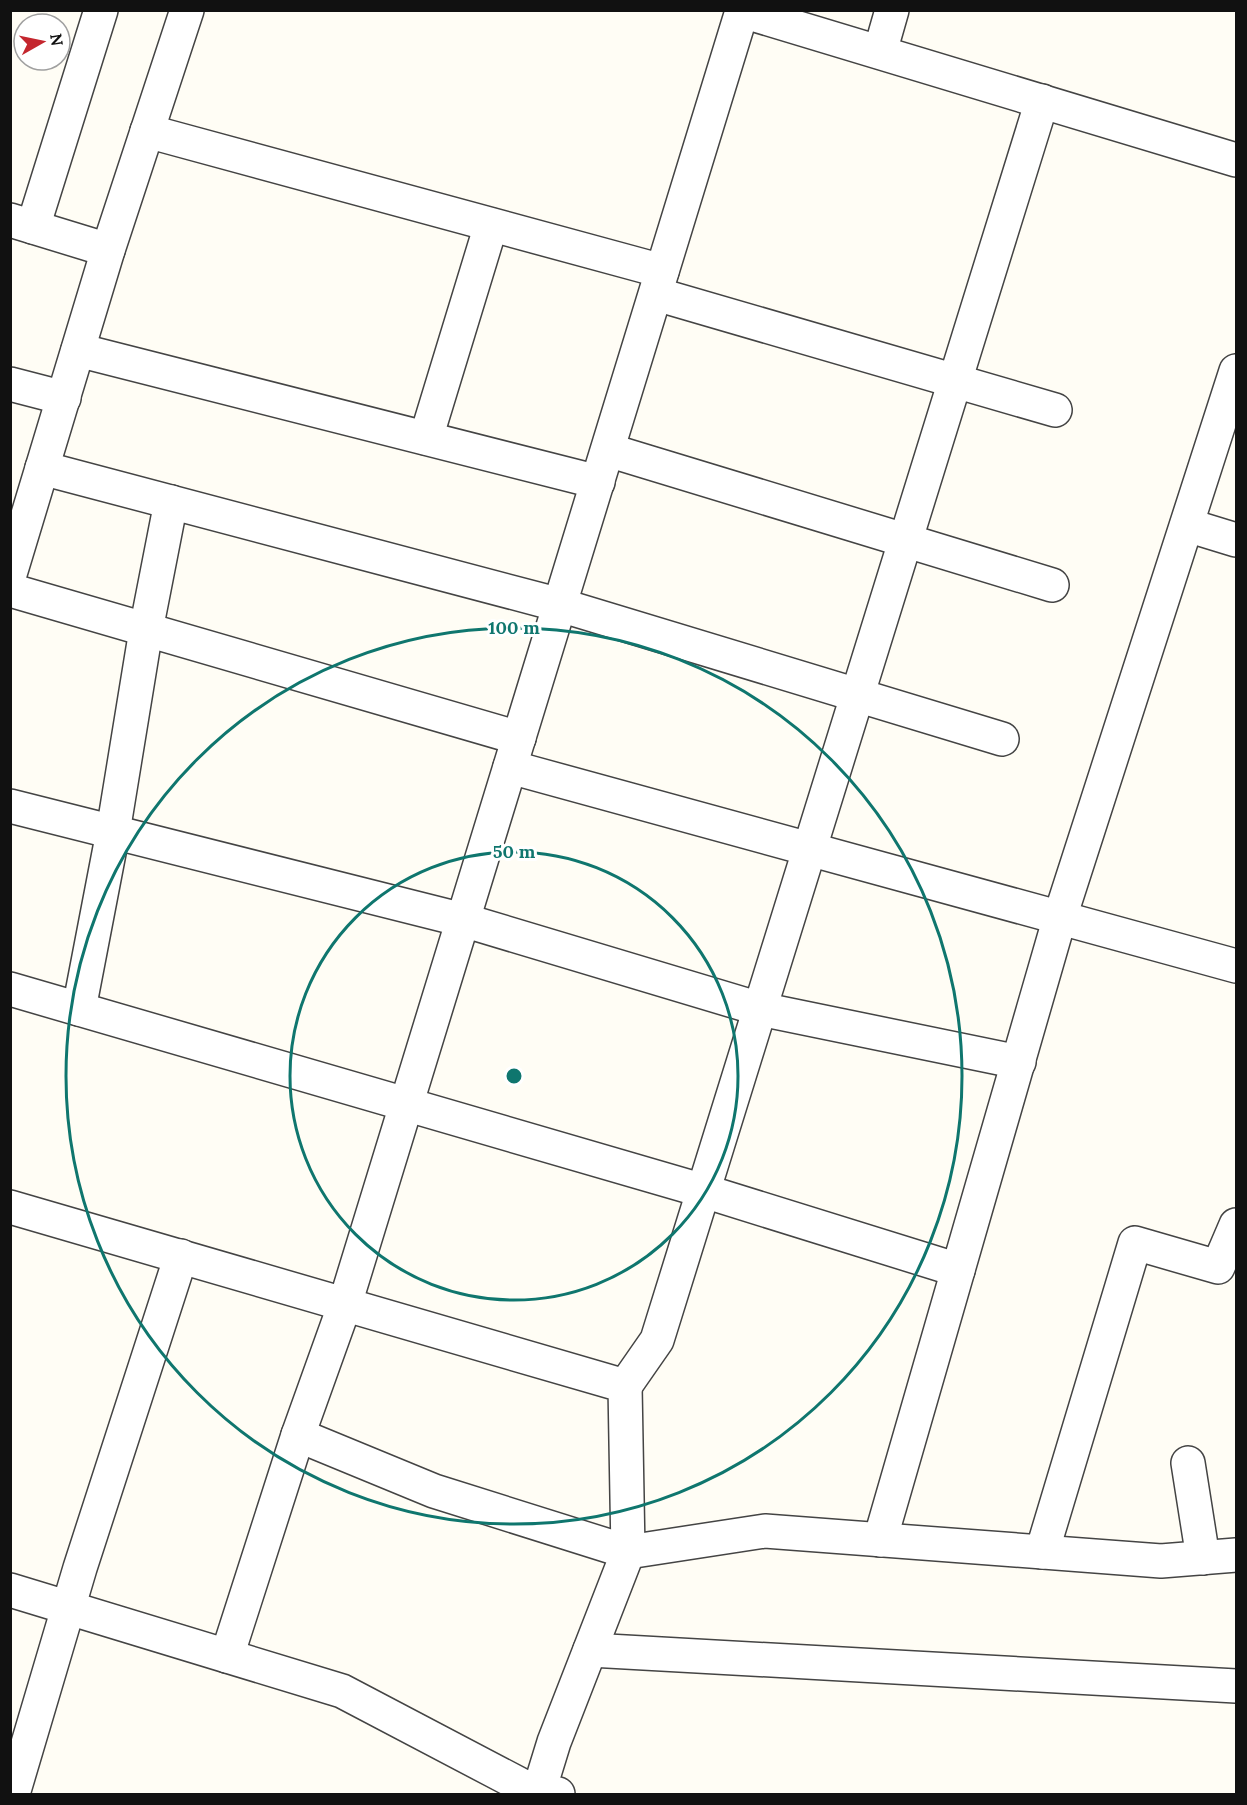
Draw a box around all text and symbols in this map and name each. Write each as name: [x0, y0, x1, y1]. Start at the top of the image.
north arrow: [12, 12, 72, 72]
text: N: [46, 32, 68, 47]
text: 100 m: [488, 616, 540, 639]
text: 50 m: [493, 840, 536, 863]
centre of rings: [504, 1066, 524, 1086]

